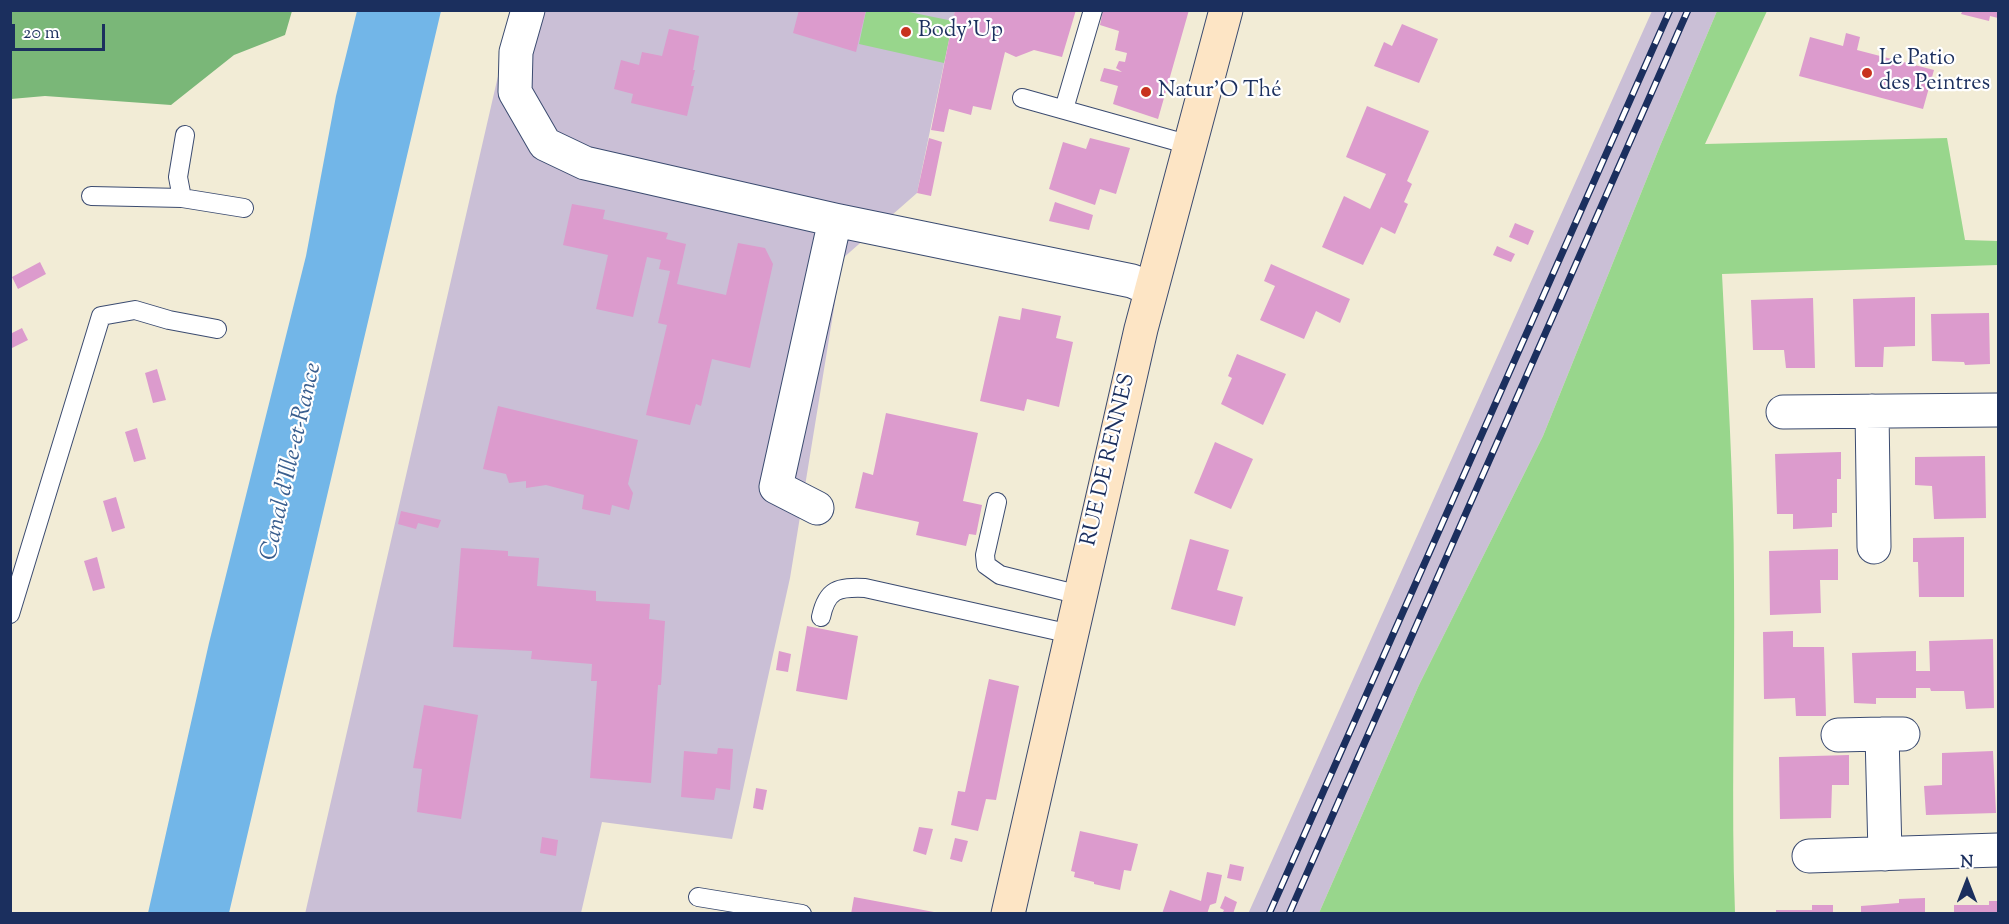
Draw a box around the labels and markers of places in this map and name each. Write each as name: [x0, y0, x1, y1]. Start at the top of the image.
place label: Body'Up: [918, 19, 1003, 45]
marker: Body'Up: [899, 25, 913, 39]
place label: Le Patio des Peintres: [1879, 47, 1990, 98]
marker: Le Patio des Peintres: [1860, 66, 1874, 80]
place label: Natur'O Thé: [1158, 79, 1281, 105]
marker: Natur'O Thé: [1139, 85, 1153, 99]

